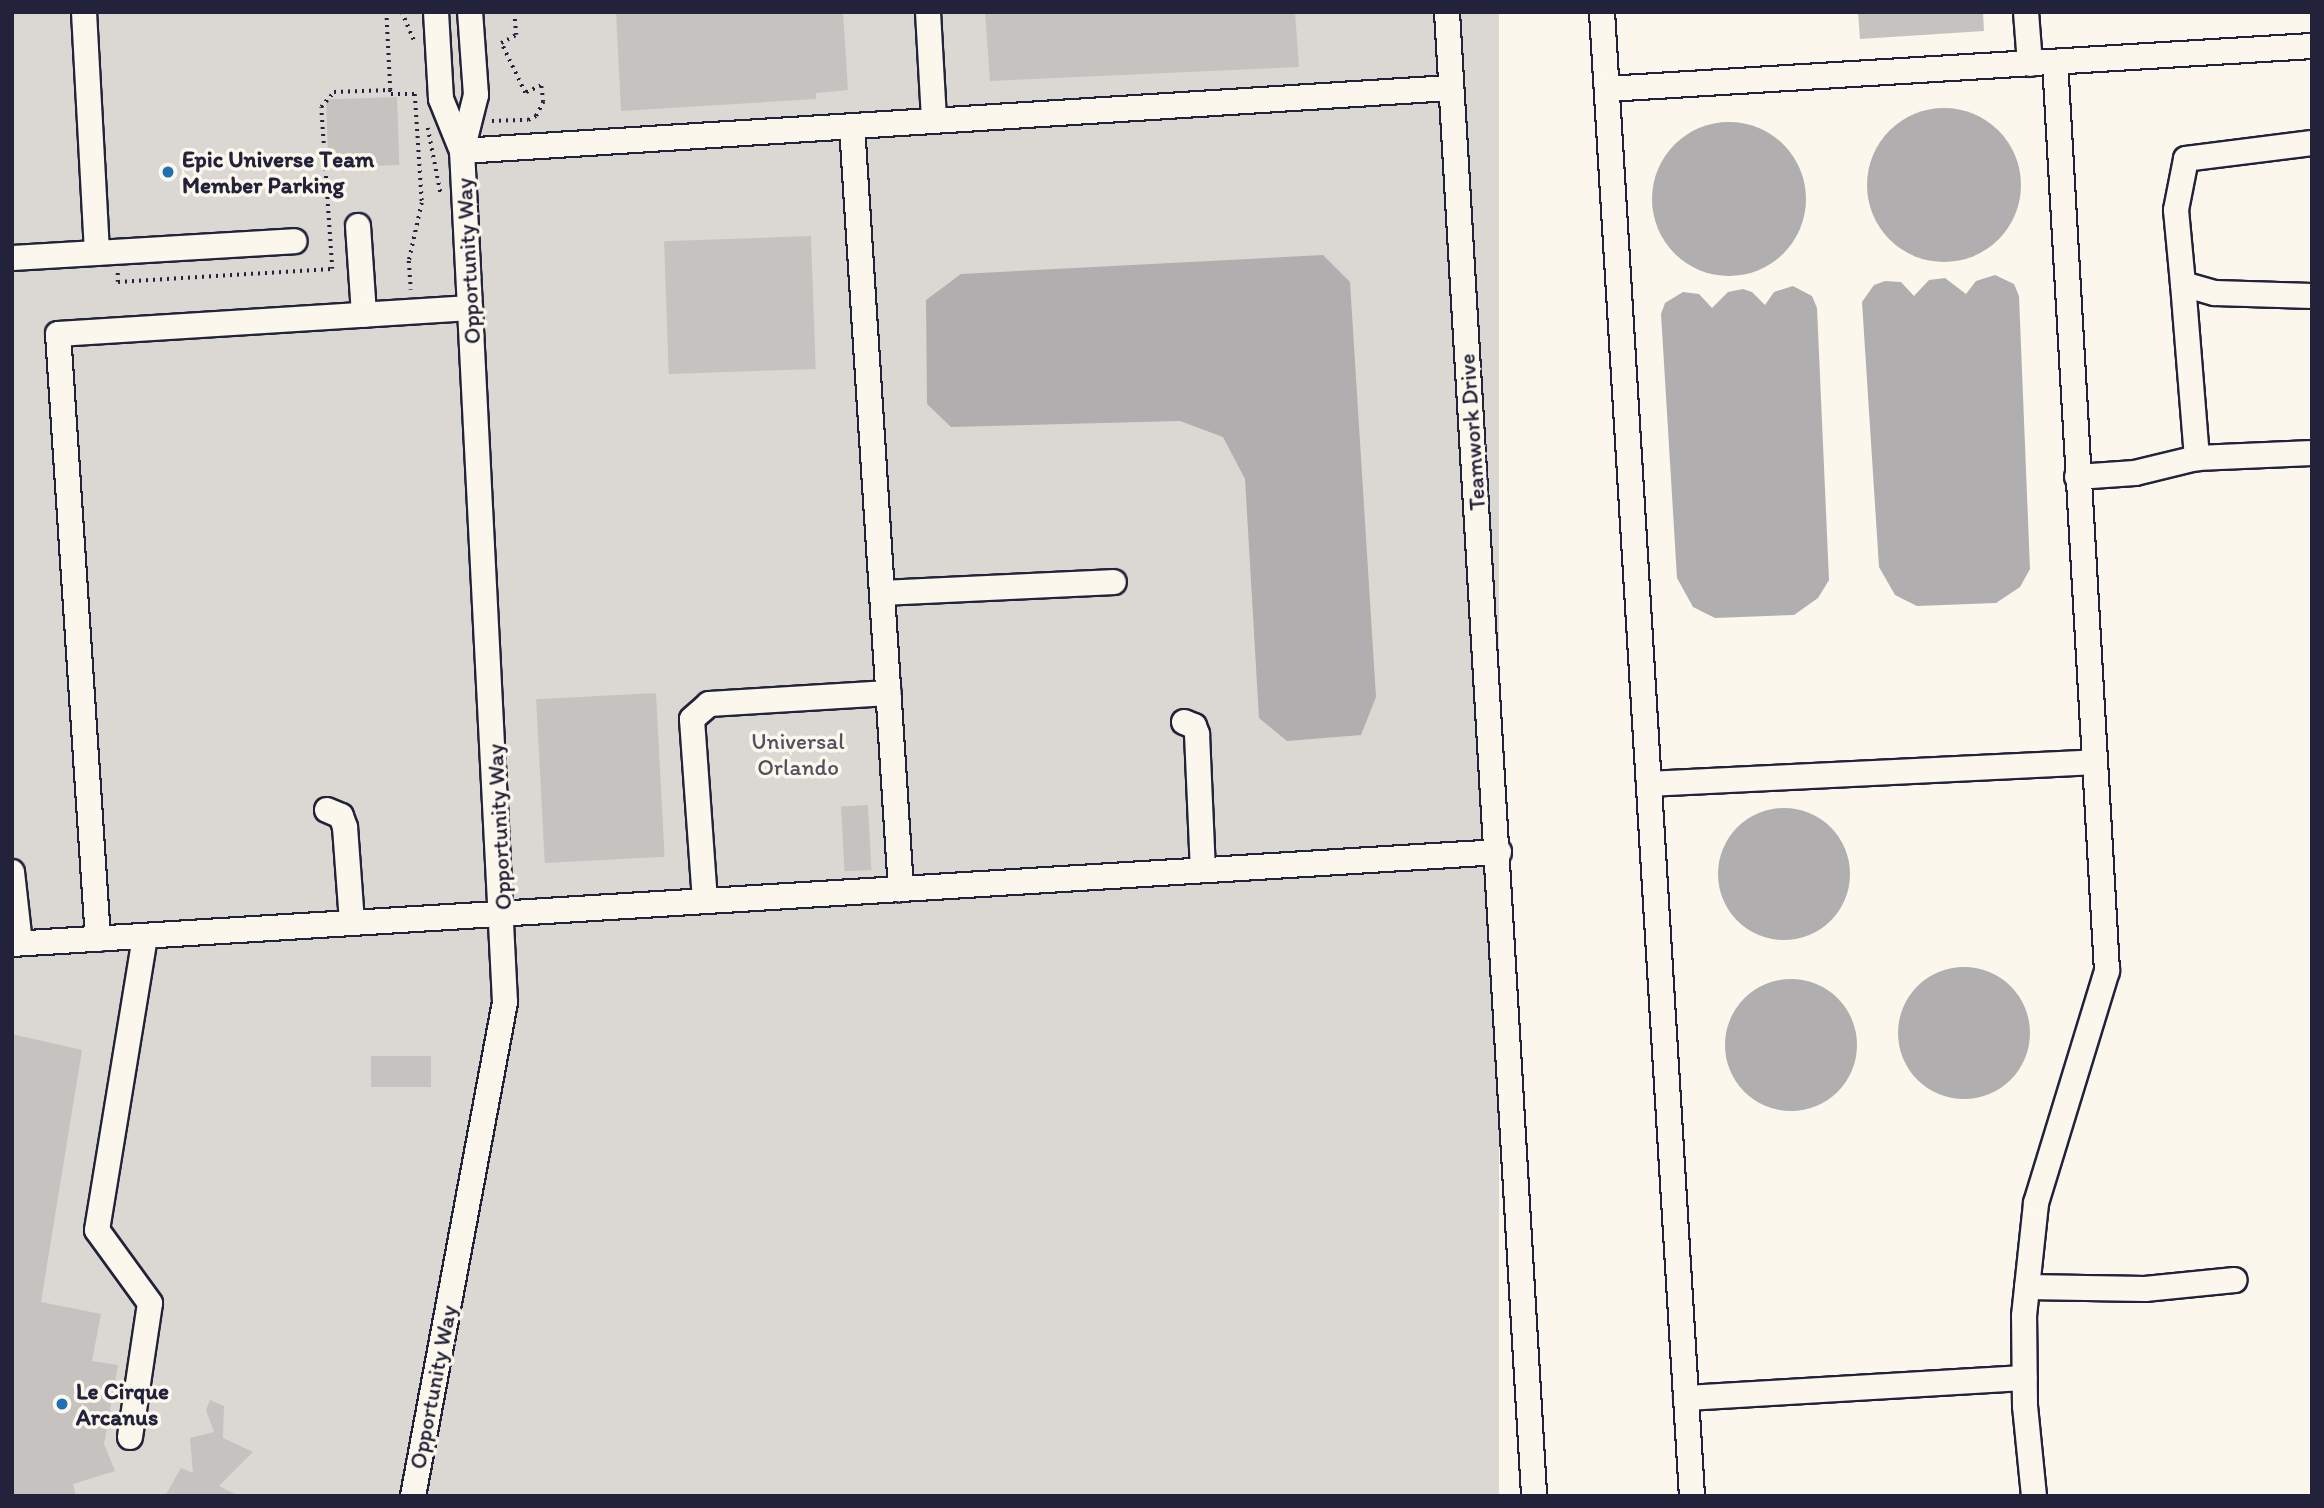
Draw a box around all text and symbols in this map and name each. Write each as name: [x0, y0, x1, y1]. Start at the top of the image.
place label: Epic Universe Team Member Parking: [182, 145, 372, 199]
marker: Epic Universe Team Member Parking: [160, 164, 176, 180]
street label: Opportunity Way: [450, 177, 486, 345]
street label: Teamwork Drive: [1453, 352, 1491, 512]
park label: Universal Orlando: [751, 727, 845, 781]
street label: Opportunity Way: [481, 743, 517, 911]
street label: Opportunity Way: [404, 1303, 462, 1471]
place label: Le Cirque Arcanus: [76, 1377, 169, 1431]
marker: Le Cirque Arcanus: [54, 1396, 70, 1412]

